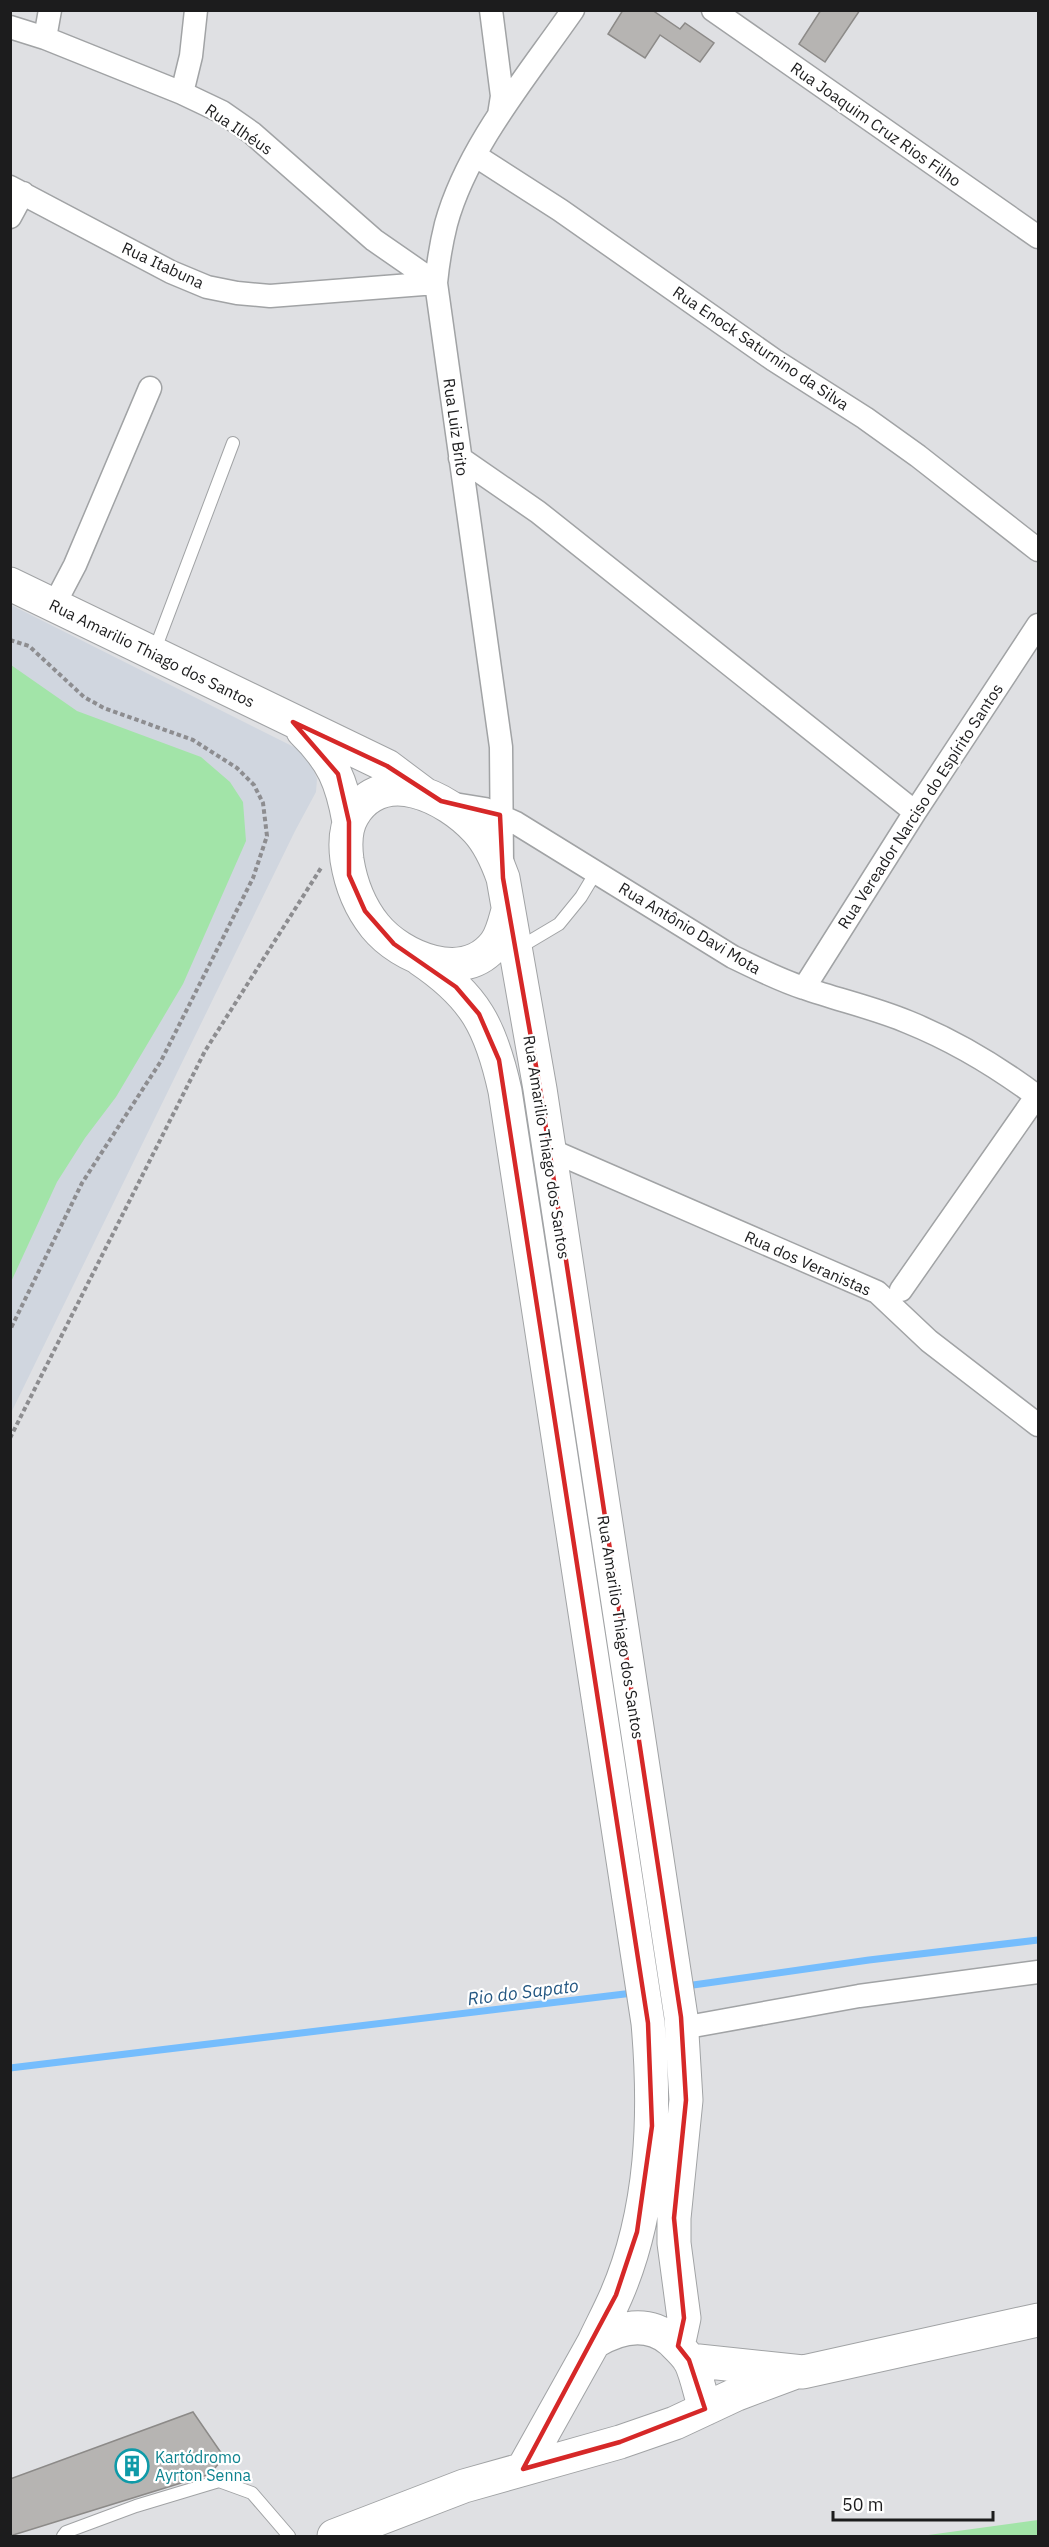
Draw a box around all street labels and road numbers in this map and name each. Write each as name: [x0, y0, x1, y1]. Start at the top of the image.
street label: Rua Joaquim Cruz Rios Filho: [787, 57, 965, 191]
street label: Rua Ilhéus: [201, 99, 277, 159]
street label: Rua Itabuna: [119, 237, 208, 293]
street label: Rua Enock Saturnino da Silva: [669, 282, 853, 415]
street label: Rua Luiz Brito: [439, 377, 473, 477]
street label: Rua Amarilio Thiago dos Santos: [46, 594, 258, 712]
street label: Rua Vereador Narciso do Espírito Santos: [833, 679, 1007, 933]
street label: Rua Antônio Davi Mota: [615, 878, 765, 979]
street label: Rua Amarilio Thiago dos Santos: [519, 1034, 575, 1260]
street label: Rua dos Veranistas: [742, 1226, 874, 1300]
street label: Rua Amarilio Thiago dos Santos: [593, 1514, 649, 1740]

